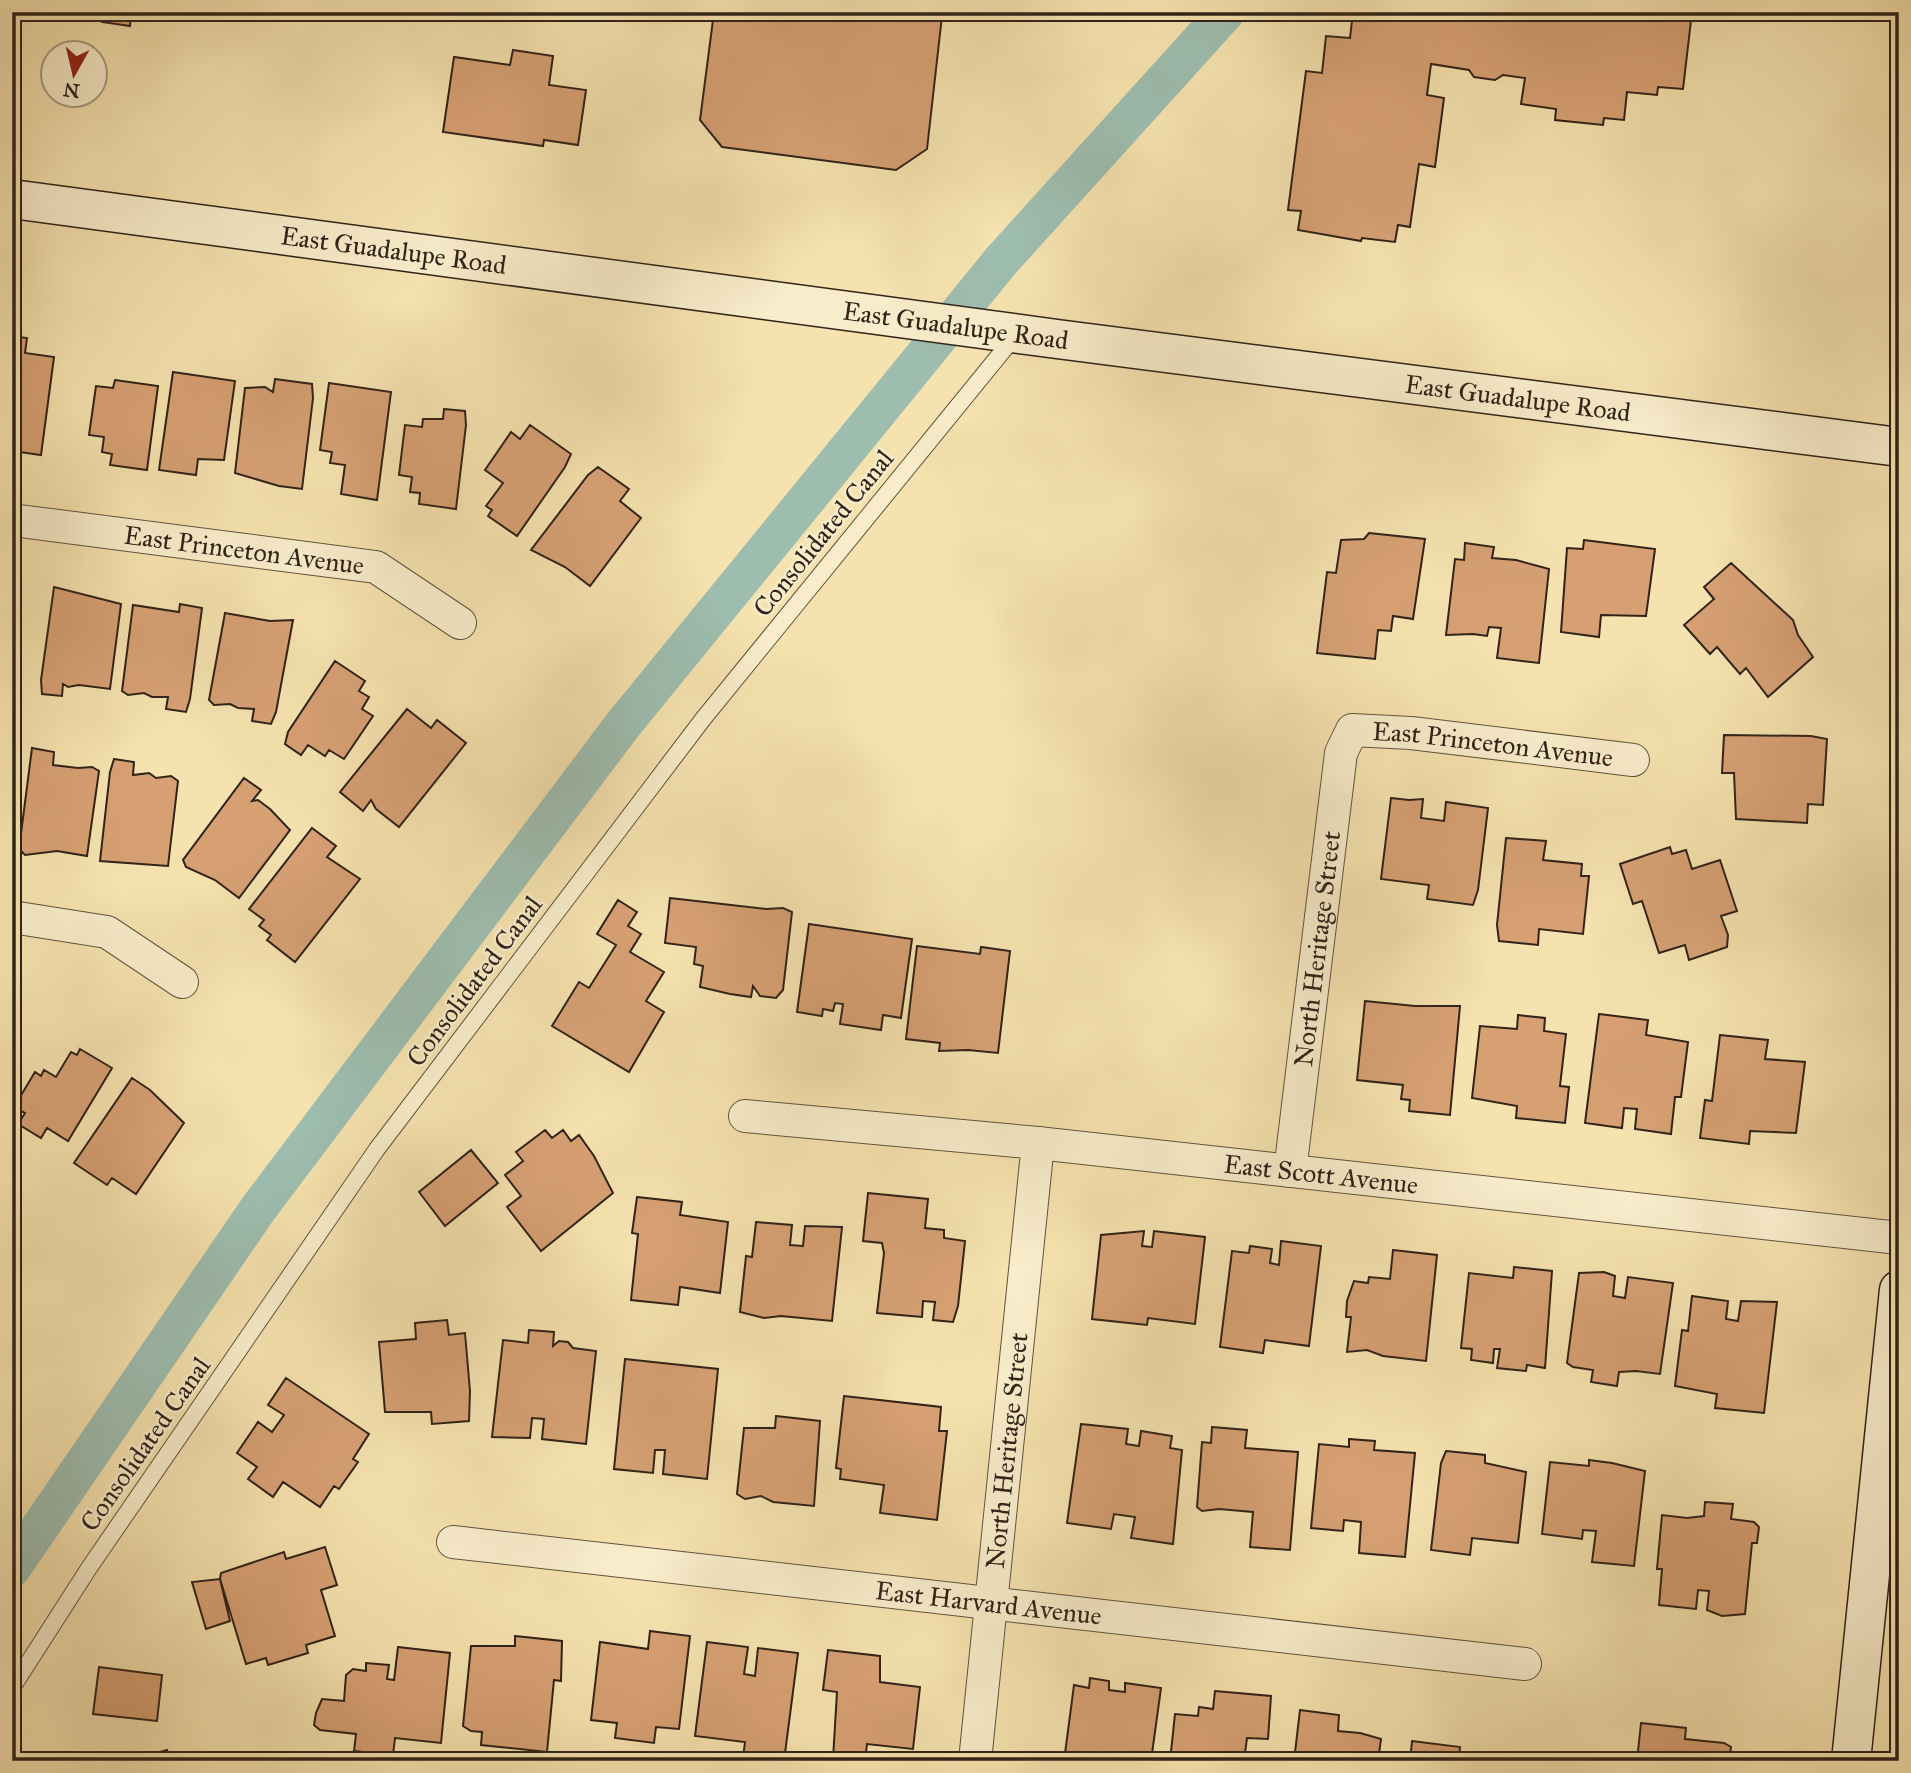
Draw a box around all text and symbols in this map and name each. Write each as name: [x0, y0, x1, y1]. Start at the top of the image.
north arrow: [38, 38, 108, 108]
text: N: [62, 78, 81, 103]
street label: East Guadalupe Road: [279, 219, 508, 281]
street label: East Guadalupe Road: [841, 294, 1070, 356]
street label: East Guadalupe Road: [1403, 368, 1633, 428]
street label: Consolidated Canal: [746, 443, 900, 623]
street label: East Princeton Avenue: [122, 519, 366, 581]
street label: East Princeton Avenue: [1372, 715, 1615, 773]
street label: North Heritage Street: [1287, 829, 1347, 1068]
street label: Consolidated Canal: [399, 889, 549, 1073]
street label: East Scott Avenue: [1222, 1148, 1420, 1201]
street label: North Heritage Street: [979, 1331, 1035, 1570]
street label: Consolidated Canal: [73, 1351, 217, 1537]
street label: East Harvard Avenue: [874, 1574, 1103, 1632]

